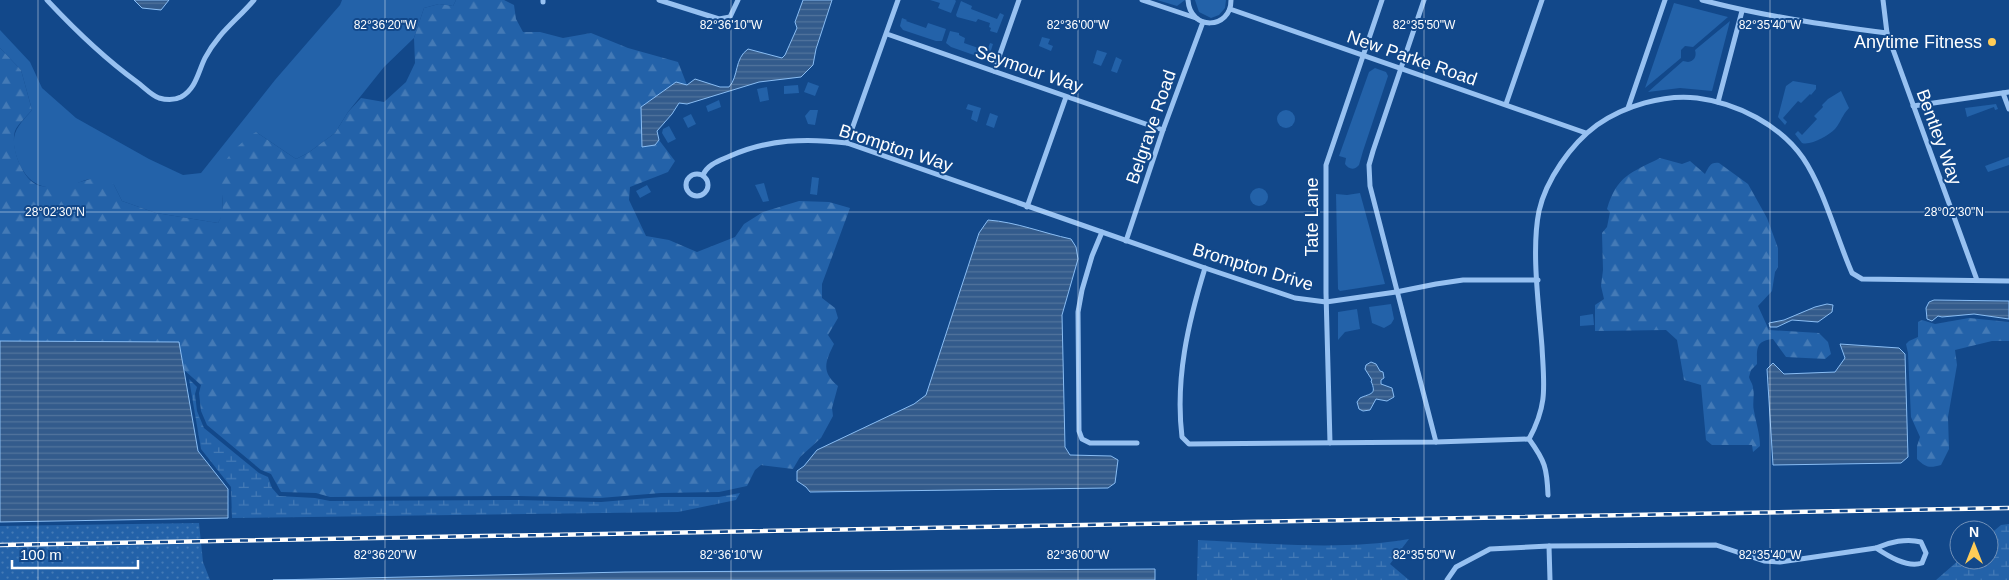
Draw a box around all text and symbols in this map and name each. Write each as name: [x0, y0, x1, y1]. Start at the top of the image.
text: 82°36'20"W: [354, 18, 417, 32]
text: 82°36'10"W: [700, 18, 763, 32]
text: 82°36'00"W: [1047, 18, 1110, 32]
text: 82°35'50"W: [1393, 18, 1456, 32]
text: 82°35'40"W: [1739, 18, 1802, 32]
street label: New Parke Road: [1344, 26, 1480, 90]
place label: Anytime Fitness: [1854, 32, 1982, 52]
marker: Anytime Fitness: [1986, 36, 1998, 48]
street label: Seymour Way: [973, 41, 1085, 97]
street label: Belgrave Road: [1122, 67, 1180, 187]
street label: Bentley Way: [1912, 86, 1966, 188]
street label: Brompton Way: [837, 120, 955, 176]
street label: Tate Lane: [1302, 177, 1322, 257]
text: 28°02'30"N: [25, 205, 85, 219]
text: 28°02'30"N: [1924, 205, 1984, 219]
street label: Brompton Drive: [1190, 239, 1316, 295]
north arrow: [1949, 520, 1999, 570]
text: N: [1969, 524, 1979, 540]
scale bar: [12, 538, 139, 570]
text: 100 m: [20, 546, 62, 563]
text: 82°36'20"W: [354, 548, 417, 562]
text: 82°36'10"W: [700, 548, 763, 562]
text: 82°36'00"W: [1047, 548, 1110, 562]
text: 82°35'50"W: [1393, 548, 1456, 562]
text: 82°35'40"W: [1739, 548, 1802, 562]

